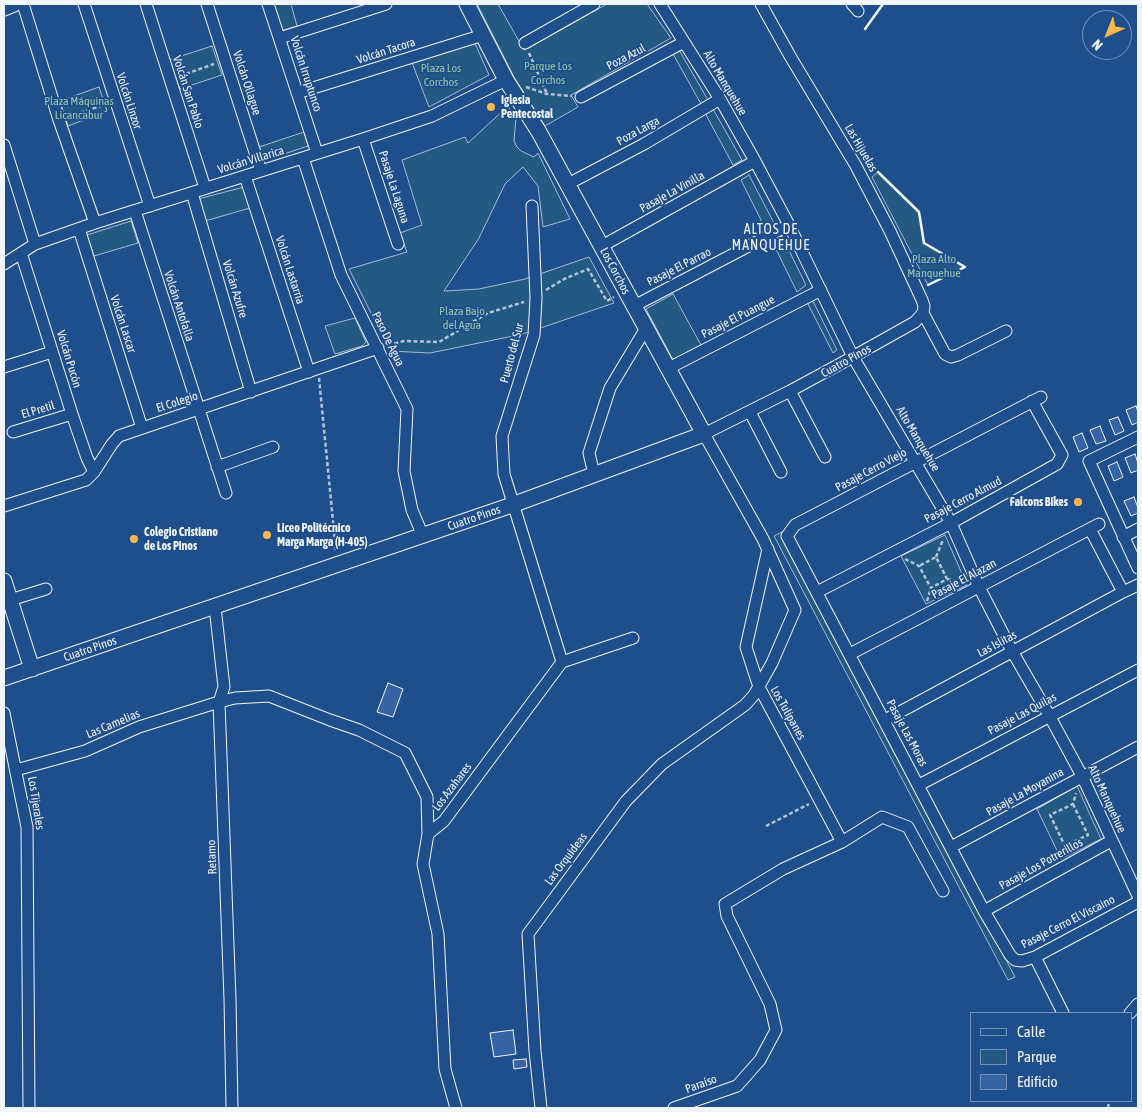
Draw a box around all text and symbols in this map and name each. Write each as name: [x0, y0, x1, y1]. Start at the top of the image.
north arrow: [1082, 10, 1132, 60]
street label: Volcán Irruptunco: [287, 34, 325, 114]
street label: Volcán Tacora: [355, 35, 417, 67]
text: N: [1089, 36, 1106, 54]
street label: Poza Azul: [604, 41, 648, 73]
street label: Alto Manquehue: [700, 48, 750, 118]
street label: Volcán Ollague: [230, 49, 264, 117]
street label: Volcán San Pablo: [170, 54, 206, 130]
park label: Parque Los Corchos: [524, 59, 572, 87]
park label: Plaza Los Corchos: [421, 61, 461, 89]
street label: Volcán Linzor: [113, 71, 145, 131]
place label: Iglesia Pentecostal: [501, 93, 553, 121]
park label: Plaza Máquinas Licancabur: [44, 94, 114, 122]
marker: Iglesia Pentecostal: [485, 101, 497, 113]
street label: Poza Larga: [614, 113, 662, 149]
street label: Las Hijuelas: [842, 122, 880, 174]
street label: Volcán Villarica: [216, 143, 286, 177]
street label: Pasaje La Laguna: [376, 149, 412, 225]
street label: Pasaje La Vinilla: [637, 168, 707, 216]
district label: ALTOS DE MANQUEHUE: [731, 222, 811, 254]
street label: Volcán Lastarria: [272, 234, 308, 306]
street label: Los Corchos: [597, 245, 633, 297]
street label: Pasaje El Parrao: [644, 245, 714, 289]
park label: Plaza Alto Manquehue: [907, 252, 961, 280]
street label: Volcán Azufre: [219, 258, 251, 320]
street label: Volcán Antofalla: [161, 269, 197, 343]
street label: Pasaje El Puangue: [699, 292, 777, 342]
street label: Volcán Lascar: [107, 293, 139, 355]
park label: Plaza Bajo del Agua: [439, 304, 485, 332]
street label: Paso De Agua: [369, 309, 407, 369]
street label: Puerto del Sur: [497, 321, 527, 385]
street label: Volcán Pucón: [53, 329, 85, 389]
street label: Cuatro Pinos: [818, 341, 874, 381]
street label: El Colegio: [154, 389, 200, 415]
street label: El Pretil: [20, 398, 56, 422]
street label: Alto Manquehue: [893, 404, 943, 474]
street label: Pasaje Cerro Viejo: [833, 445, 909, 495]
street label: Pasaje Cerro Almud: [922, 474, 1004, 526]
place label: Falcons Bikes: [1010, 495, 1068, 509]
marker: Falcons Bikes: [1072, 496, 1084, 508]
street label: Cuatro Pinos: [446, 502, 502, 534]
place label: Liceo Politécnico Marga Marga (H-405): [277, 521, 368, 549]
place label: Colegio Cristiano de Los Pinos: [144, 525, 218, 553]
marker: Liceo Politécnico Marga Marga (H-405): [261, 529, 273, 541]
marker: Colegio Cristiano de Los Pinos: [128, 533, 140, 545]
street label: Pasaje El Alazan: [929, 556, 999, 602]
street label: Las Islitas: [975, 628, 1019, 660]
street label: Cuatro Pinos: [62, 633, 118, 665]
street label: Los Tulipanes: [767, 684, 809, 742]
street label: Pasaje Las Quilas: [985, 690, 1059, 738]
street label: Pasaje Las Moras: [883, 697, 931, 769]
street label: Las Camelias: [84, 706, 142, 742]
street label: Los Azahares: [429, 760, 475, 814]
street label: Alto Manquehue: [1085, 763, 1129, 835]
street label: Pasaje La Moyanina: [984, 765, 1066, 819]
street label: Los Tijerales: [25, 775, 47, 831]
street label: Las Orquídeas: [542, 830, 590, 888]
street label: Pasaje Los Potrerillos: [997, 835, 1085, 893]
street label: Retamo: [204, 839, 220, 875]
street label: Pasaje Cerro El Viscaino: [1019, 892, 1117, 952]
legend: [970, 1012, 1132, 1102]
text: Calle: [1017, 1023, 1045, 1040]
text: Parque: [1017, 1048, 1057, 1065]
street label: Paraíso: [683, 1072, 719, 1096]
text: Edificio: [1017, 1073, 1058, 1090]

